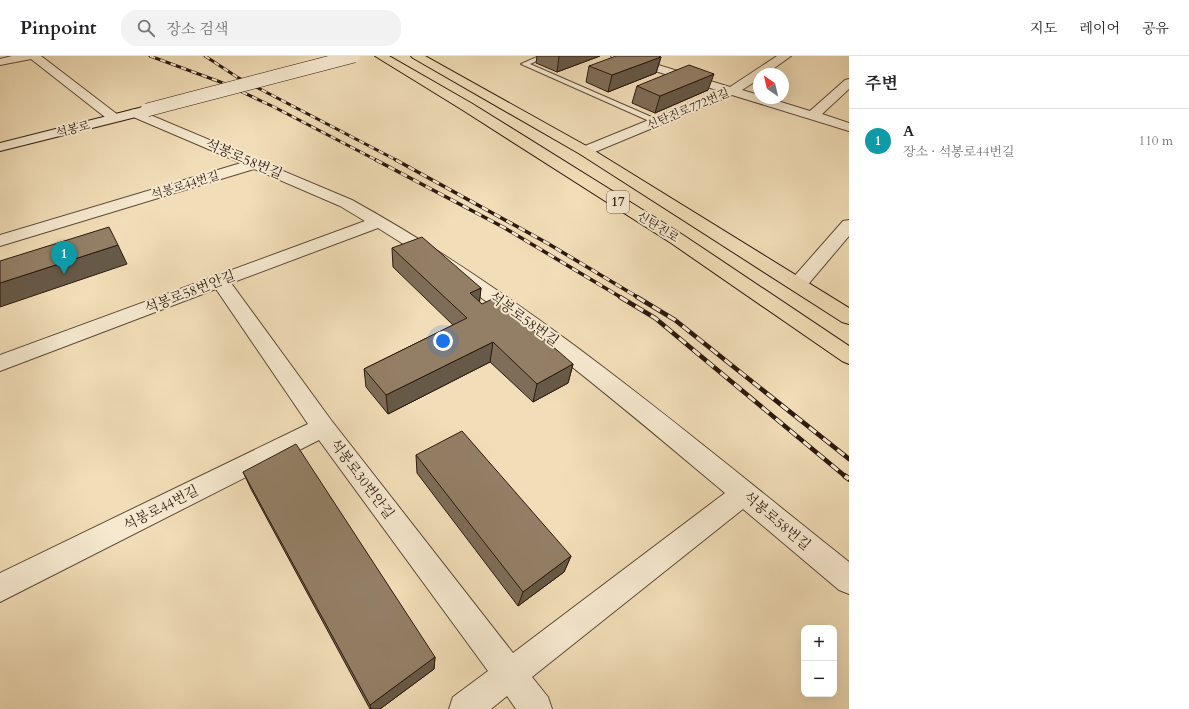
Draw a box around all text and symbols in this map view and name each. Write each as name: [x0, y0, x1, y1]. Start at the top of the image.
search box: [121, 10, 401, 46]
text: Pinpoint: [20, 15, 97, 41]
icon: search: [135, 17, 157, 39]
text: 장소 검색: [167, 19, 229, 39]
text: 지도: [1030, 19, 1057, 38]
text: 레이어: [1079, 19, 1120, 38]
text: 공유: [1142, 19, 1169, 38]
north arrow: [753, 68, 789, 104]
text: 주변: [865, 72, 898, 95]
street label: 신탄진로772번길: [644, 84, 732, 134]
street label: 석봉로: [54, 117, 92, 141]
text: A: [903, 121, 914, 141]
text: 1: [875, 132, 881, 150]
text: 110 m: [1139, 132, 1173, 150]
street label: 석봉로58번길: [203, 134, 285, 184]
text: 장소 · 석봉로44번길: [903, 143, 1015, 161]
street label: 석봉로44번길: [149, 167, 221, 203]
road number: 17: [607, 191, 629, 213]
street label: 신탄진로: [634, 208, 682, 246]
pin: 1: [51, 241, 77, 274]
street label: 석봉로58번안길: [142, 266, 238, 318]
street label: 석봉로58번길: [485, 287, 563, 351]
your location: [433, 331, 453, 351]
street label: 석봉로30번안길: [326, 435, 398, 523]
street label: 석봉로44번길: [120, 481, 202, 535]
street label: 석봉로58번길: [739, 487, 815, 555]
map controls: [801, 625, 837, 697]
button: +: [801, 625, 837, 661]
button: −: [801, 661, 837, 697]

